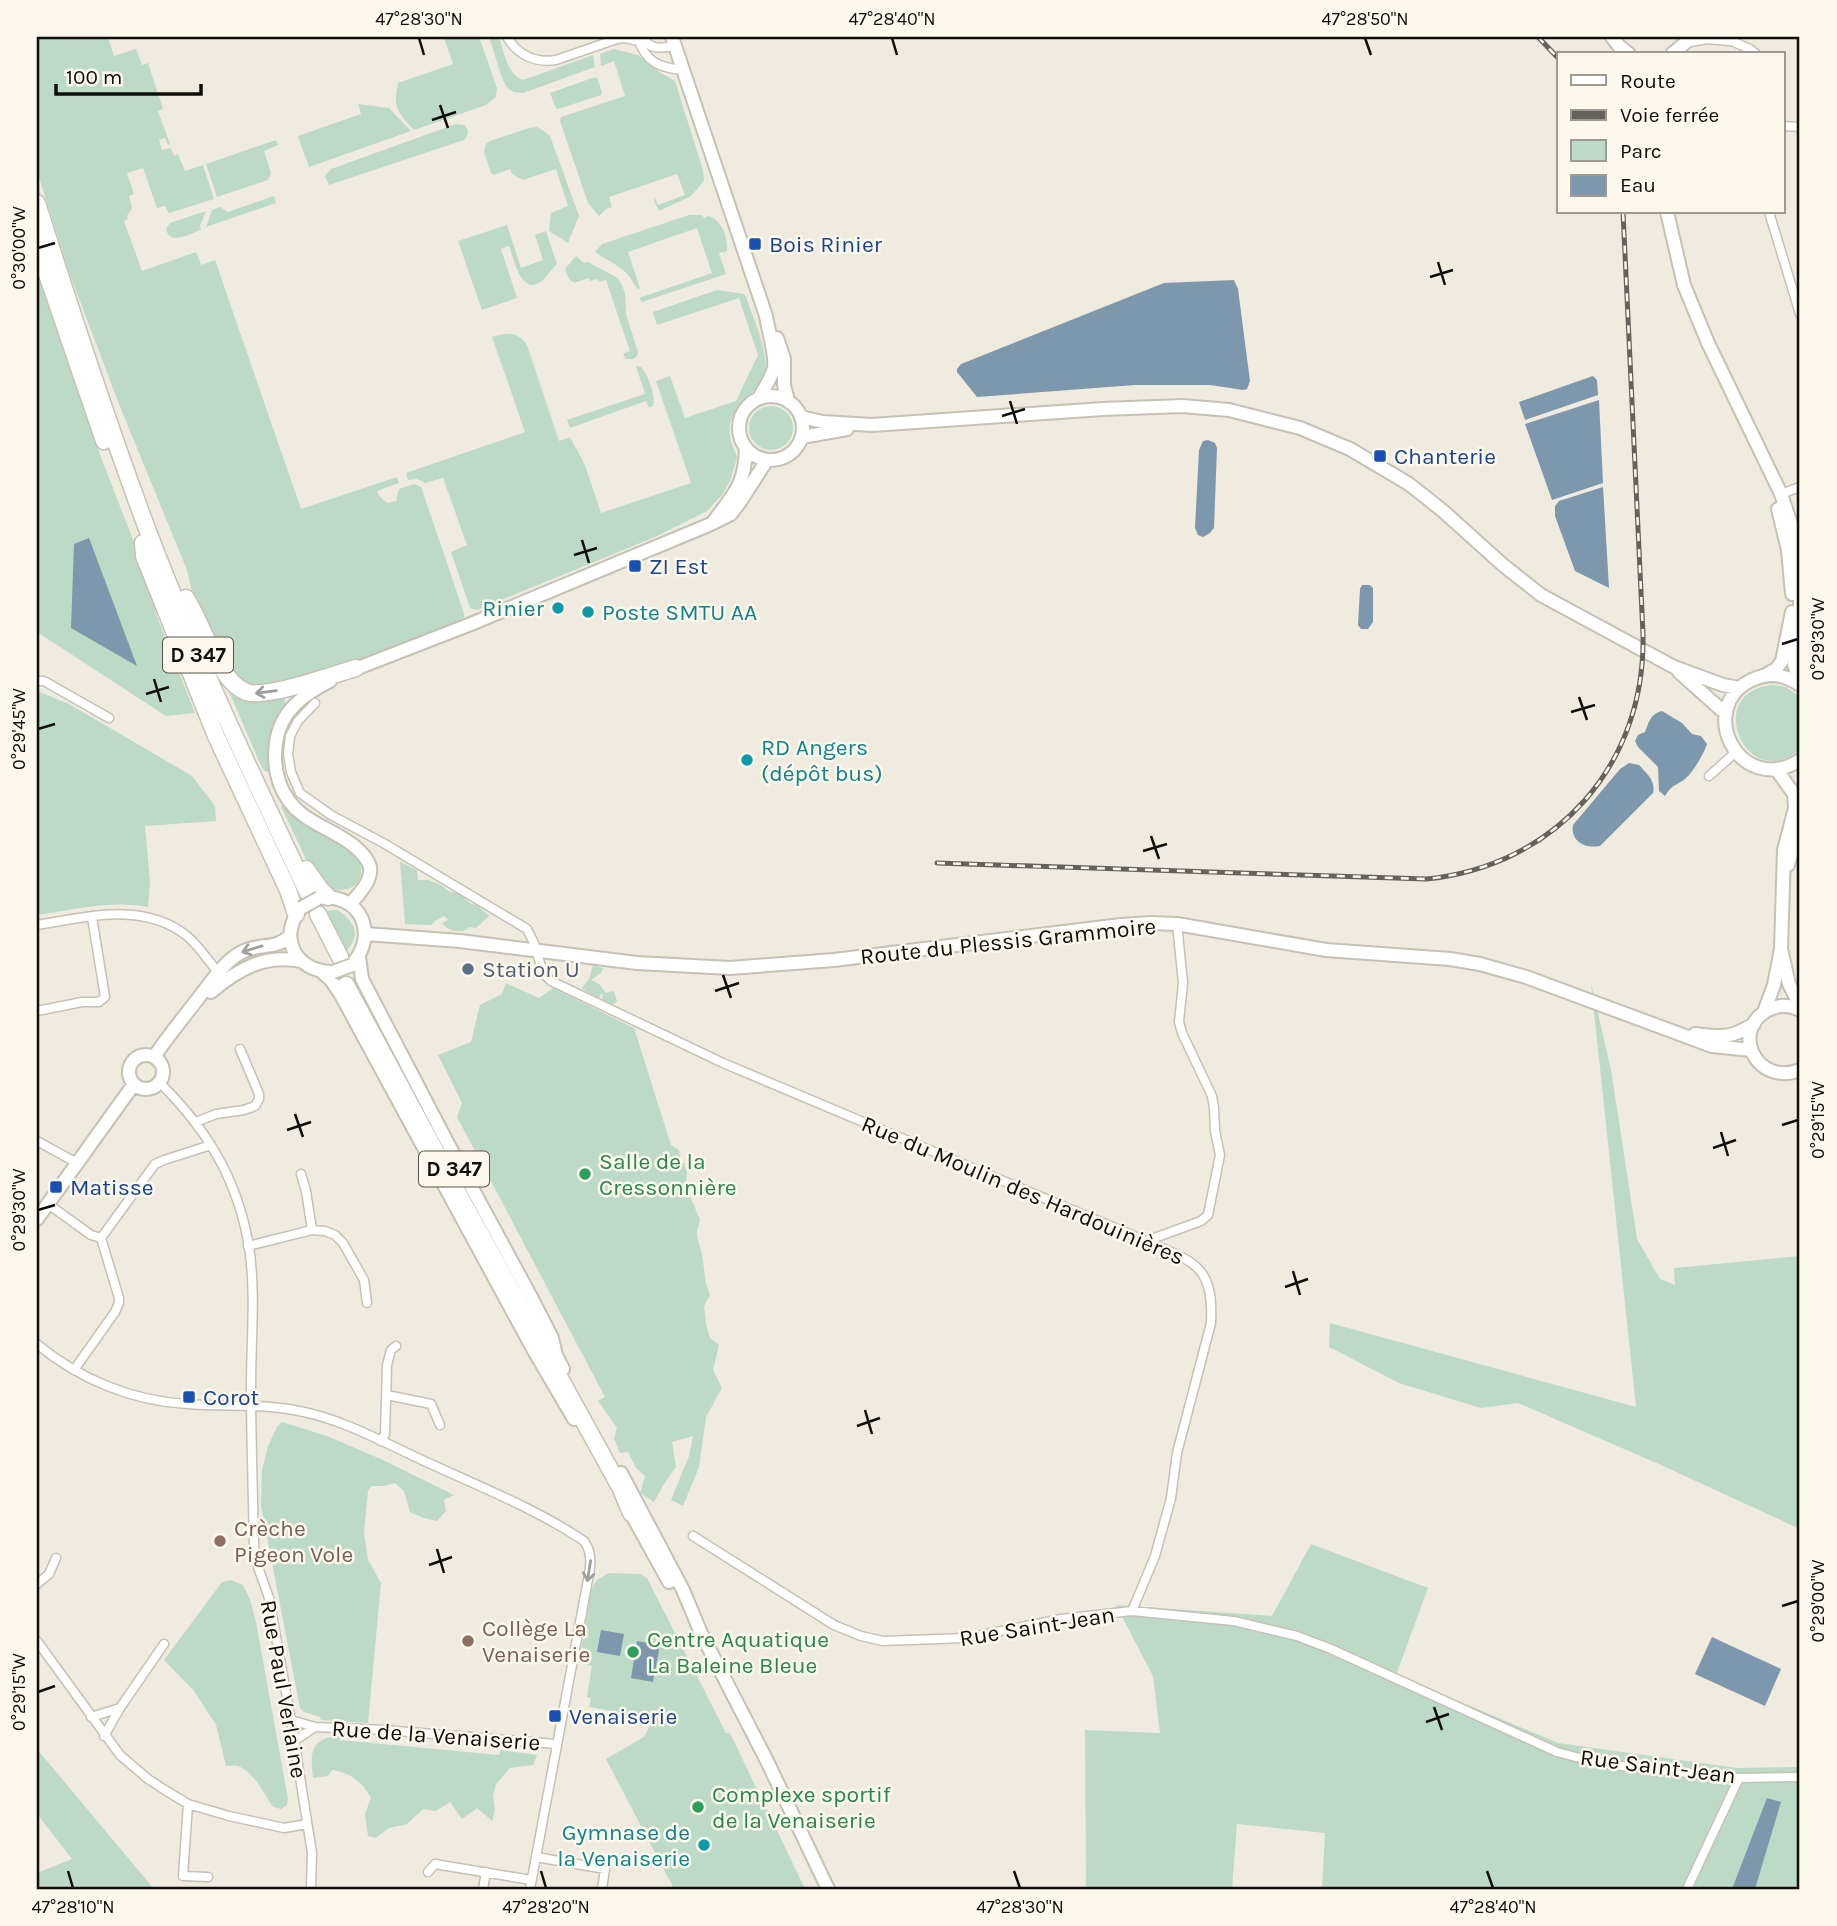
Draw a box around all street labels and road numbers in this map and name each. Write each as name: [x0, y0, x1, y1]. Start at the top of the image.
road number: D 347: [163, 638, 233, 672]
street label: Route du Plessis Grammoire: [859, 913, 1157, 970]
street label: Rue du Moulin des Hardouinières: [857, 1110, 1188, 1271]
road number: D 347: [419, 1152, 489, 1186]
street label: Rue Paul Verlaine: [255, 1598, 312, 1780]
street label: Rue Saint-Jean: [957, 1601, 1117, 1652]
street label: Rue de la Venaiserie: [331, 1715, 541, 1756]
street label: Rue Saint-Jean: [1578, 1744, 1737, 1789]

